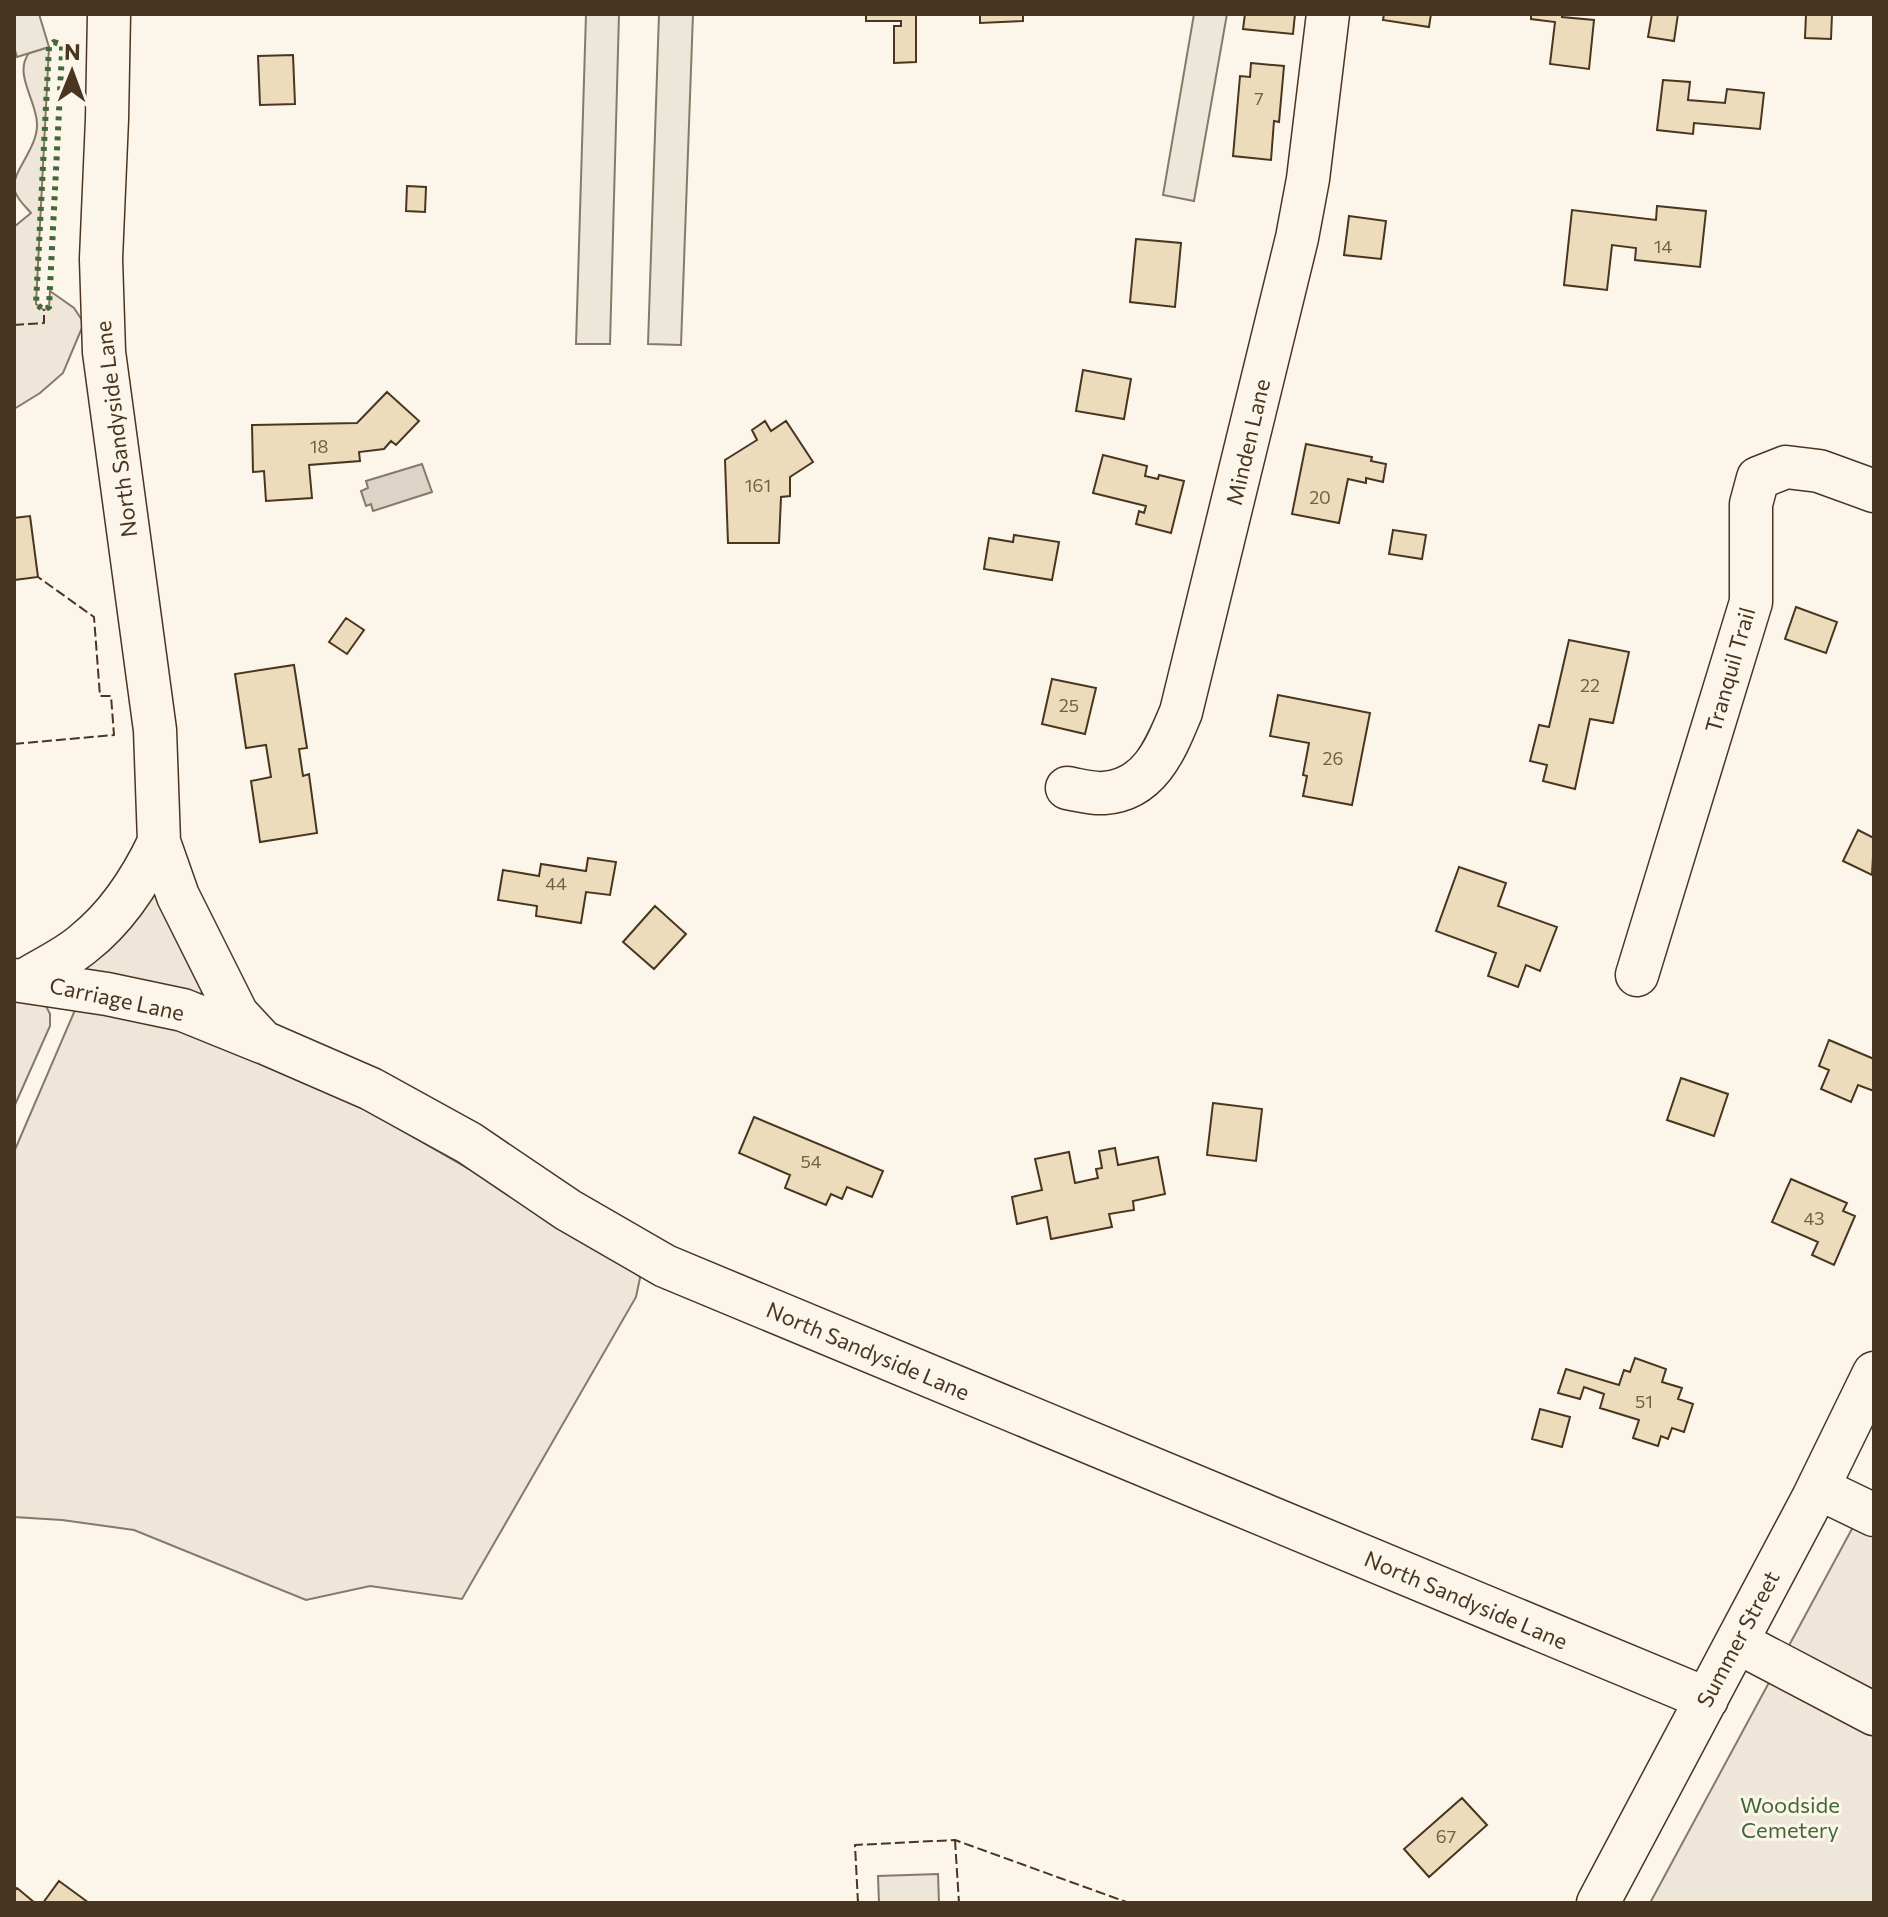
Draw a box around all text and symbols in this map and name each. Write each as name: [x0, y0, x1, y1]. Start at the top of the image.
north arrow: [32, 32, 112, 112]
text: N: [64, 38, 81, 65]
house number: 7: [1254, 87, 1264, 109]
house number: 14: [1654, 235, 1672, 257]
street label: North Sandyside Lane: [89, 319, 142, 539]
street label: Minden Lane: [1220, 376, 1275, 508]
house number: 18: [310, 435, 328, 457]
house number: 161: [745, 474, 771, 496]
house number: 20: [1309, 486, 1331, 508]
street label: Tranquil Trail: [1699, 604, 1760, 736]
house number: 22: [1580, 674, 1600, 696]
house number: 25: [1059, 694, 1079, 716]
house number: 26: [1323, 747, 1343, 769]
house number: 44: [545, 872, 567, 894]
street label: Carriage Lane: [47, 971, 187, 1026]
house number: 54: [800, 1150, 822, 1172]
house number: 43: [1803, 1207, 1825, 1229]
street label: North Sandyside Lane: [763, 1296, 974, 1406]
house number: 51: [1635, 1390, 1653, 1412]
street label: North Sandyside Lane: [1361, 1545, 1572, 1655]
street label: Summer Street: [1690, 1566, 1785, 1711]
park label: Woodside Cemetery: [1740, 1791, 1840, 1843]
house number: 67: [1436, 1825, 1456, 1847]

